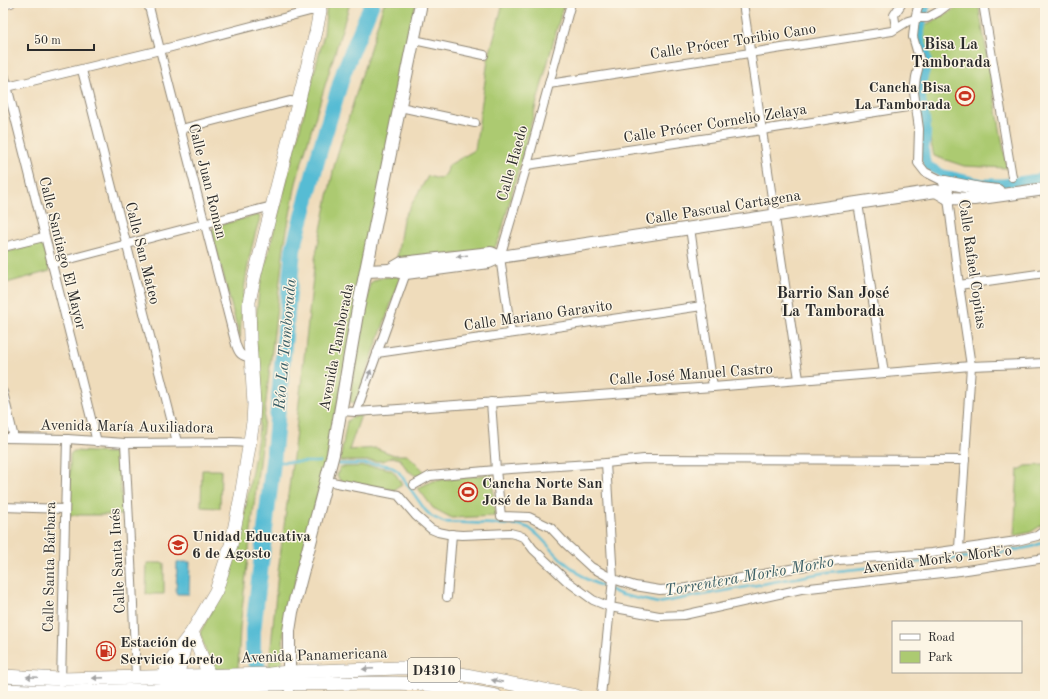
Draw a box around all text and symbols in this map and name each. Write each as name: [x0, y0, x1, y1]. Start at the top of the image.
street label: Calle Prócer Toribio Cano: [649, 22, 817, 63]
scale bar: [28, 26, 94, 52]
text: 50 m: [34, 34, 61, 47]
district label: Bisa La Tamborada: [911, 37, 991, 71]
place label: Cancha Bisa La Tamborada: [854, 81, 951, 113]
sports icon: Cancha Bisa La Tamborada: [954, 85, 976, 107]
street label: Calle Prócer Cornelio Zelaya: [622, 102, 809, 146]
street label: Calle Juan Roman: [185, 122, 228, 240]
street label: Calle Haedo: [495, 124, 531, 203]
street label: Calle Santiago El Mayor: [35, 175, 88, 331]
street label: Calle Pascual Cartagena: [644, 189, 803, 228]
street label: Calle Rafael Copitas: [955, 198, 988, 330]
street label: Calle San Mateo: [122, 200, 162, 306]
one-way arrow: [456, 253, 468, 260]
water label: Río La Tamborada: [272, 277, 300, 411]
street label: Avenida Tamborada: [318, 282, 357, 412]
district label: Barrio San José La Tamborada: [776, 286, 890, 320]
street label: Calle Mariano Garavito: [463, 299, 614, 334]
street label: Calle José Manuel Castro: [609, 362, 773, 389]
one-way arrow: [367, 369, 373, 381]
street label: Avenida María Auxiliadora: [40, 418, 215, 437]
place label: Cancha Norte San José de la Banda: [482, 477, 603, 509]
sports icon: Cancha Norte San José de la Banda: [457, 481, 479, 503]
street label: Calle Santa Bárbara: [42, 501, 59, 633]
street label: Calle Santa Inés: [108, 508, 129, 614]
place label: Unidad Educativa 6 de Agosto: [192, 530, 311, 562]
school or university icon: Unidad Educativa 6 de Agosto: [167, 534, 189, 556]
street label: Avenida Mork'o Mork'o: [862, 544, 1013, 577]
water label: Torrentera Morko Morko: [663, 554, 835, 600]
legend: [892, 621, 1022, 673]
text: Road: [928, 632, 955, 644]
place label: Estación de Servicio Loreto: [120, 636, 223, 668]
fuel station icon: Estación de Servicio Loreto: [95, 640, 117, 662]
street label: Avenida Panamericana: [240, 646, 388, 667]
text: Park: [928, 652, 953, 664]
road number: D4310: [408, 658, 460, 682]
one-way arrow: [362, 665, 374, 672]
one-way arrow: [26, 674, 38, 681]
one-way arrow: [92, 674, 104, 681]
one-way arrow: [490, 678, 503, 684]

